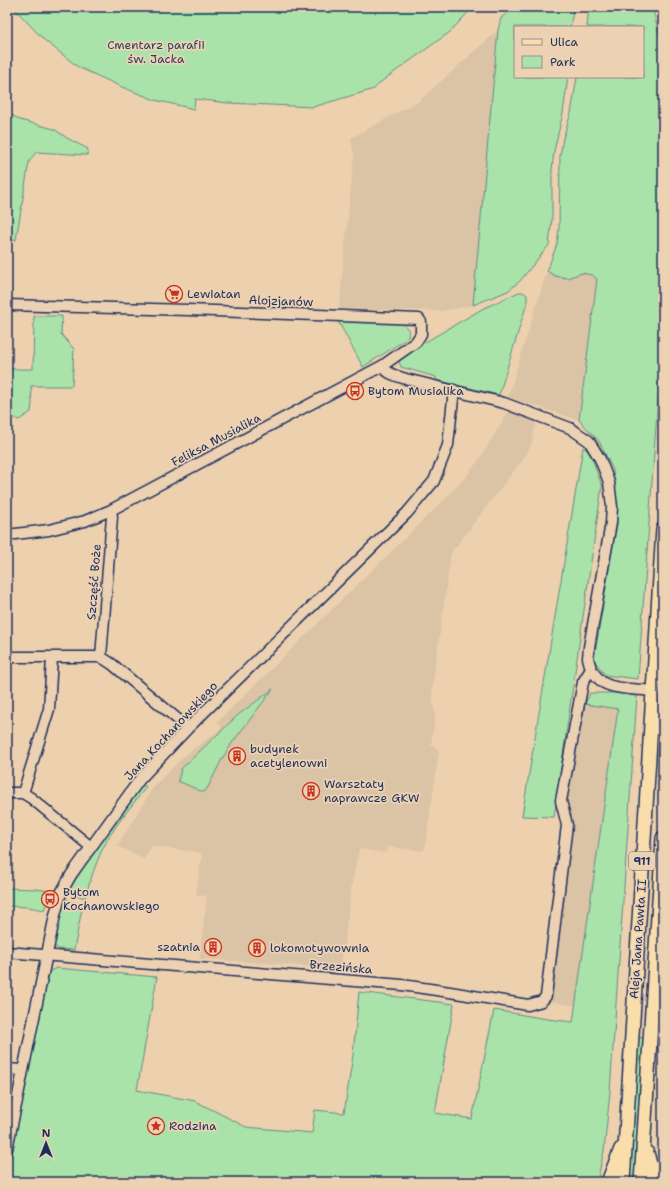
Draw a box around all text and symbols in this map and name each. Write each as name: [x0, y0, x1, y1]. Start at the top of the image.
legend: [514, 26, 644, 78]
text: Ulica: [550, 34, 579, 50]
park label: Cmentarz parafii św. Jacka: [107, 37, 205, 67]
text: Park: [550, 54, 576, 70]
supermarket icon: Lewiatan: [164, 284, 184, 304]
place label: Lewiatan: [187, 286, 241, 302]
street label: Alojzjanów: [248, 292, 314, 310]
bus stop icon: Bytom Musialika: [345, 381, 365, 401]
place label: Bytom Musialika: [368, 383, 464, 399]
street label: Feliksa Musialika: [169, 409, 264, 470]
street label: Szczęść Boże: [83, 543, 105, 621]
street label: Jana Kochanowskiego: [121, 678, 221, 784]
place label: budynek acetylenowni: [250, 741, 327, 771]
building icon: budynek acetylenowni: [227, 746, 247, 766]
place label: Warsztaty naprawcze GKW: [324, 776, 420, 806]
building icon: Warsztaty naprawcze GKW: [301, 781, 321, 801]
road number: 911: [629, 852, 655, 870]
street label: Aleja Jana Pawła II: [626, 878, 650, 999]
place label: Bytom Kochanowskiego: [63, 884, 160, 914]
bus stop icon: Bytom Kochanowskiego: [40, 889, 60, 909]
building icon: szatnia: [203, 937, 223, 957]
building icon: lokomotywownia: [247, 938, 267, 958]
place label: szatnia: [157, 939, 201, 955]
place label: lokomotywownia: [270, 940, 370, 956]
street label: Brzezińska: [309, 956, 374, 978]
place icon: Rodzina: [146, 1116, 166, 1136]
place label: Rodzina: [169, 1118, 217, 1134]
north arrow: [26, 1123, 66, 1163]
text: N: [42, 1126, 51, 1141]

